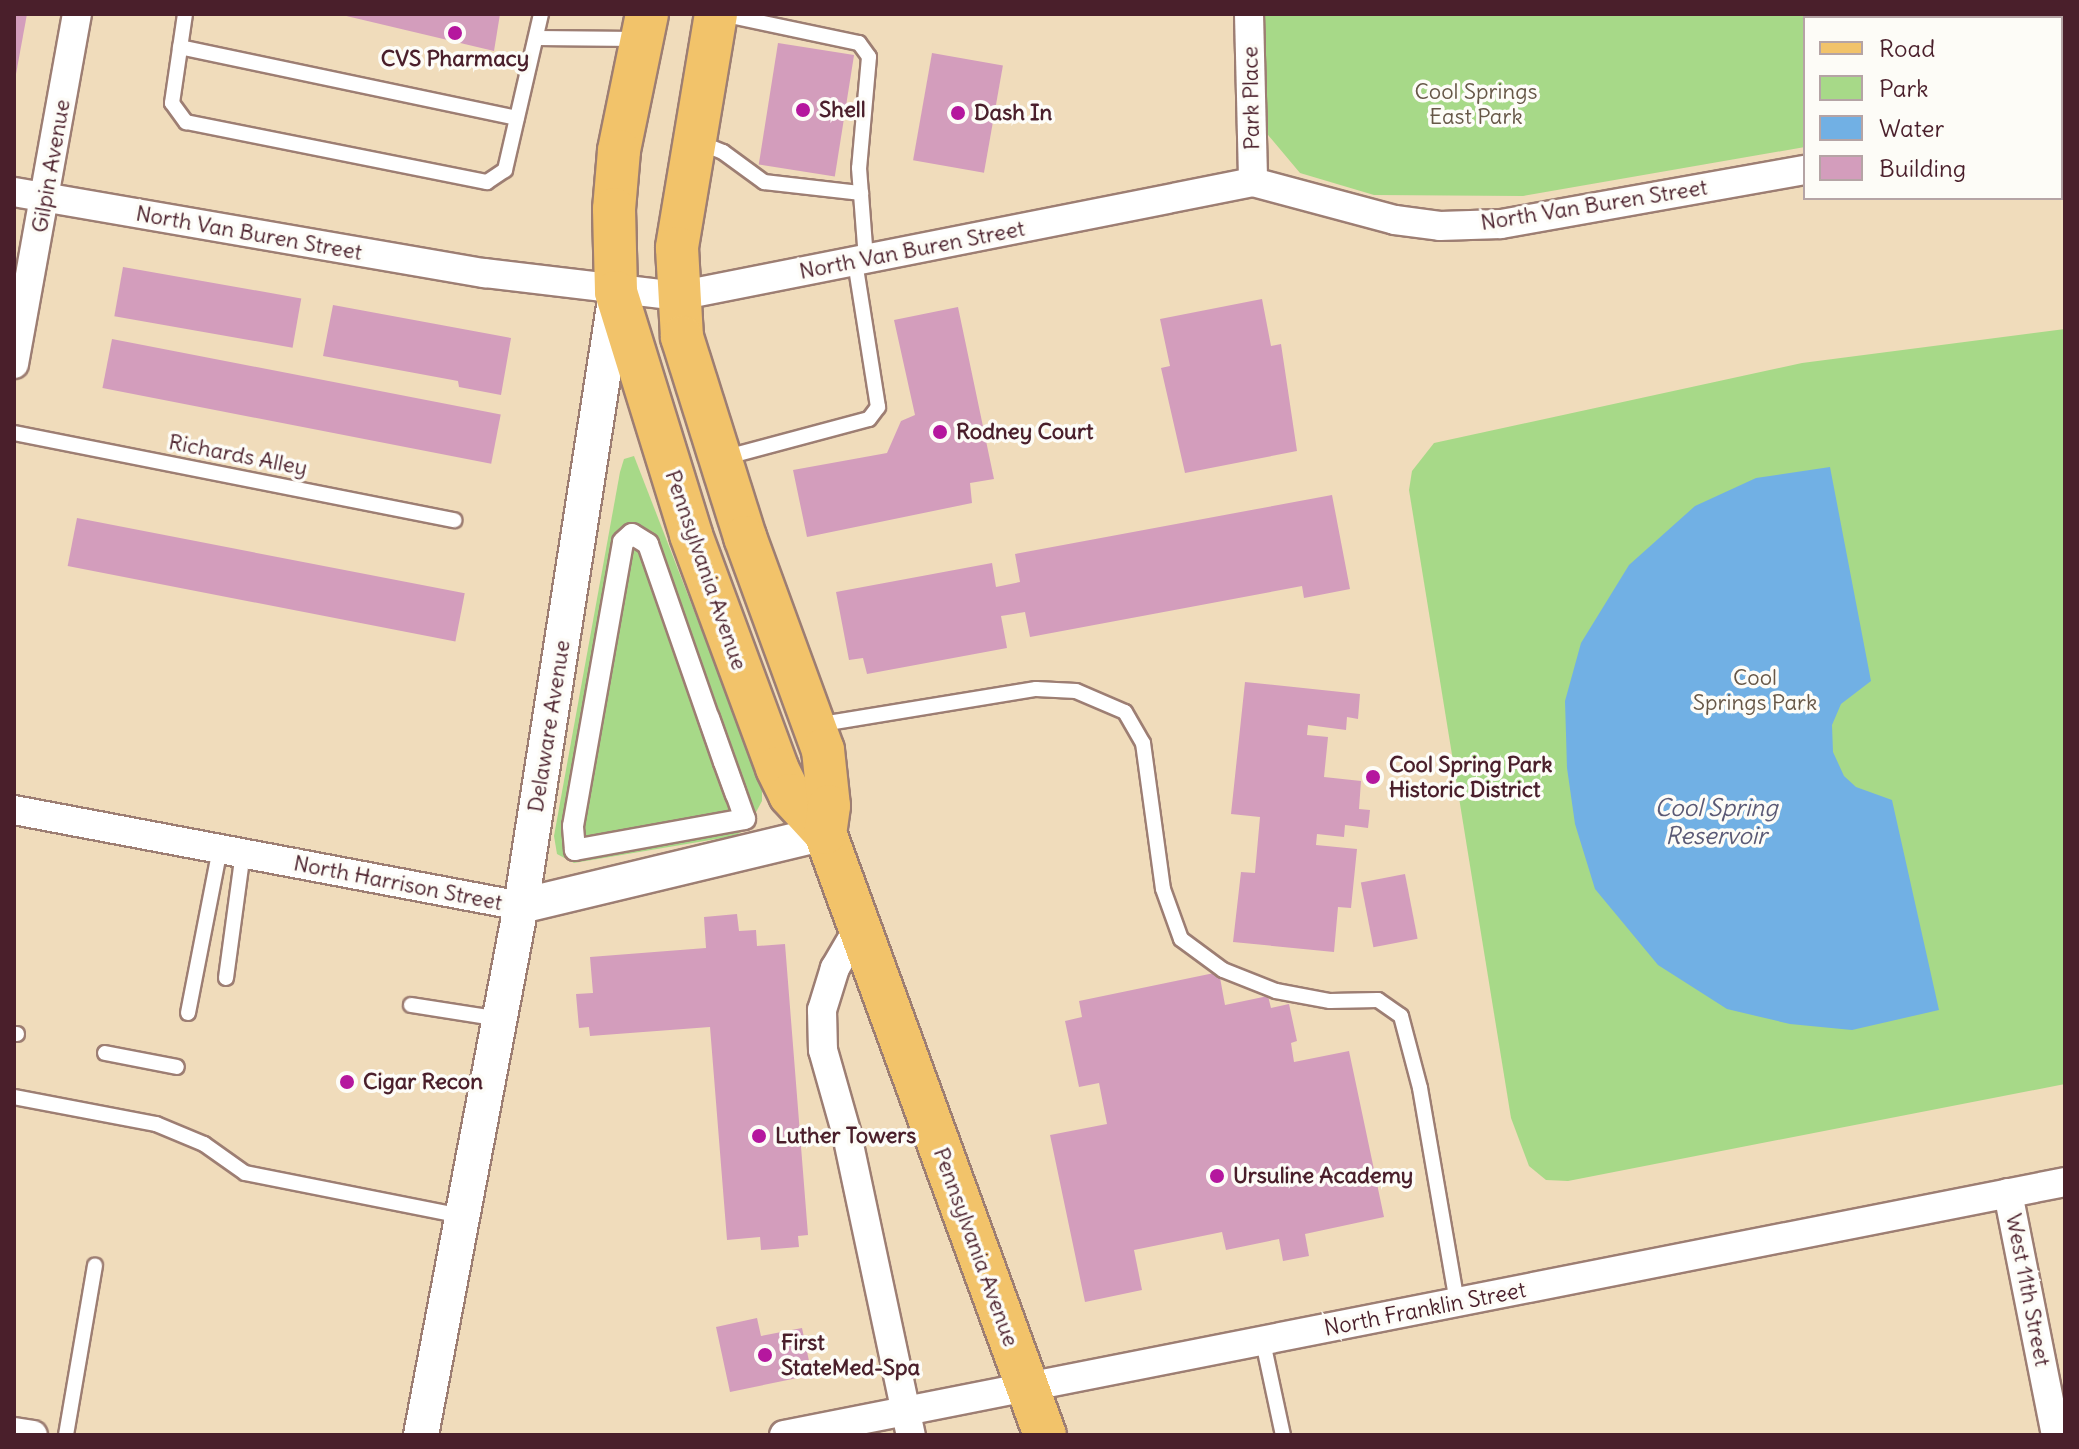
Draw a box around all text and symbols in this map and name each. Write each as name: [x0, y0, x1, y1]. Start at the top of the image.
legend: [1803, 16, 2063, 200]
marker: CVS Pharmacy: [446, 24, 464, 42]
text: Road: [1879, 33, 1935, 63]
place label: CVS Pharmacy: [381, 46, 529, 72]
street label: Park Place: [1237, 46, 1265, 150]
text: Park: [1879, 73, 1929, 103]
park label: Cool Springs East Park: [1415, 78, 1537, 130]
street label: Gilpin Avenue: [26, 97, 76, 235]
place label: Shell: [819, 97, 866, 123]
place label: Dash In: [974, 100, 1052, 126]
marker: Shell: [794, 101, 812, 119]
marker: Dash In: [949, 104, 967, 122]
text: Water: [1879, 113, 1944, 143]
text: Building: [1879, 153, 1966, 183]
street label: North Van Buren Street: [1479, 174, 1709, 236]
street label: North Van Buren Street: [134, 200, 364, 266]
street label: North Van Buren Street: [797, 215, 1027, 285]
place label: Rodney Court: [956, 419, 1093, 445]
marker: Rodney Court: [931, 423, 949, 441]
street label: Richards Alley: [166, 429, 310, 481]
street label: Pennsylvania Avenue: [659, 467, 753, 673]
street label: Delaware Avenue: [522, 638, 576, 814]
park label: Cool Springs Park: [1693, 664, 1817, 716]
place label: Cool Spring Park Historic District: [1389, 751, 1553, 802]
marker: Cool Spring Park Historic District: [1364, 768, 1382, 786]
water label: Cool Spring Reservoir: [1654, 794, 1778, 850]
street label: North Harrison Street: [291, 850, 505, 916]
place label: Cigar Recon: [363, 1069, 483, 1095]
marker: Cigar Recon: [338, 1073, 356, 1091]
place label: Luther Towers: [775, 1123, 916, 1149]
marker: Luther Towers: [750, 1127, 768, 1145]
street label: Pennsylvania Avenue: [928, 1144, 1024, 1350]
place label: Ursuline Academy: [1233, 1163, 1413, 1189]
marker: Ursuline Academy: [1208, 1167, 1226, 1185]
street label: West 11th Street: [2000, 1211, 2056, 1369]
street label: North Franklin Street: [1322, 1276, 1528, 1342]
place label: First StateMed-Spa: [781, 1329, 920, 1380]
marker: First StateMed-Spa: [756, 1346, 774, 1364]

